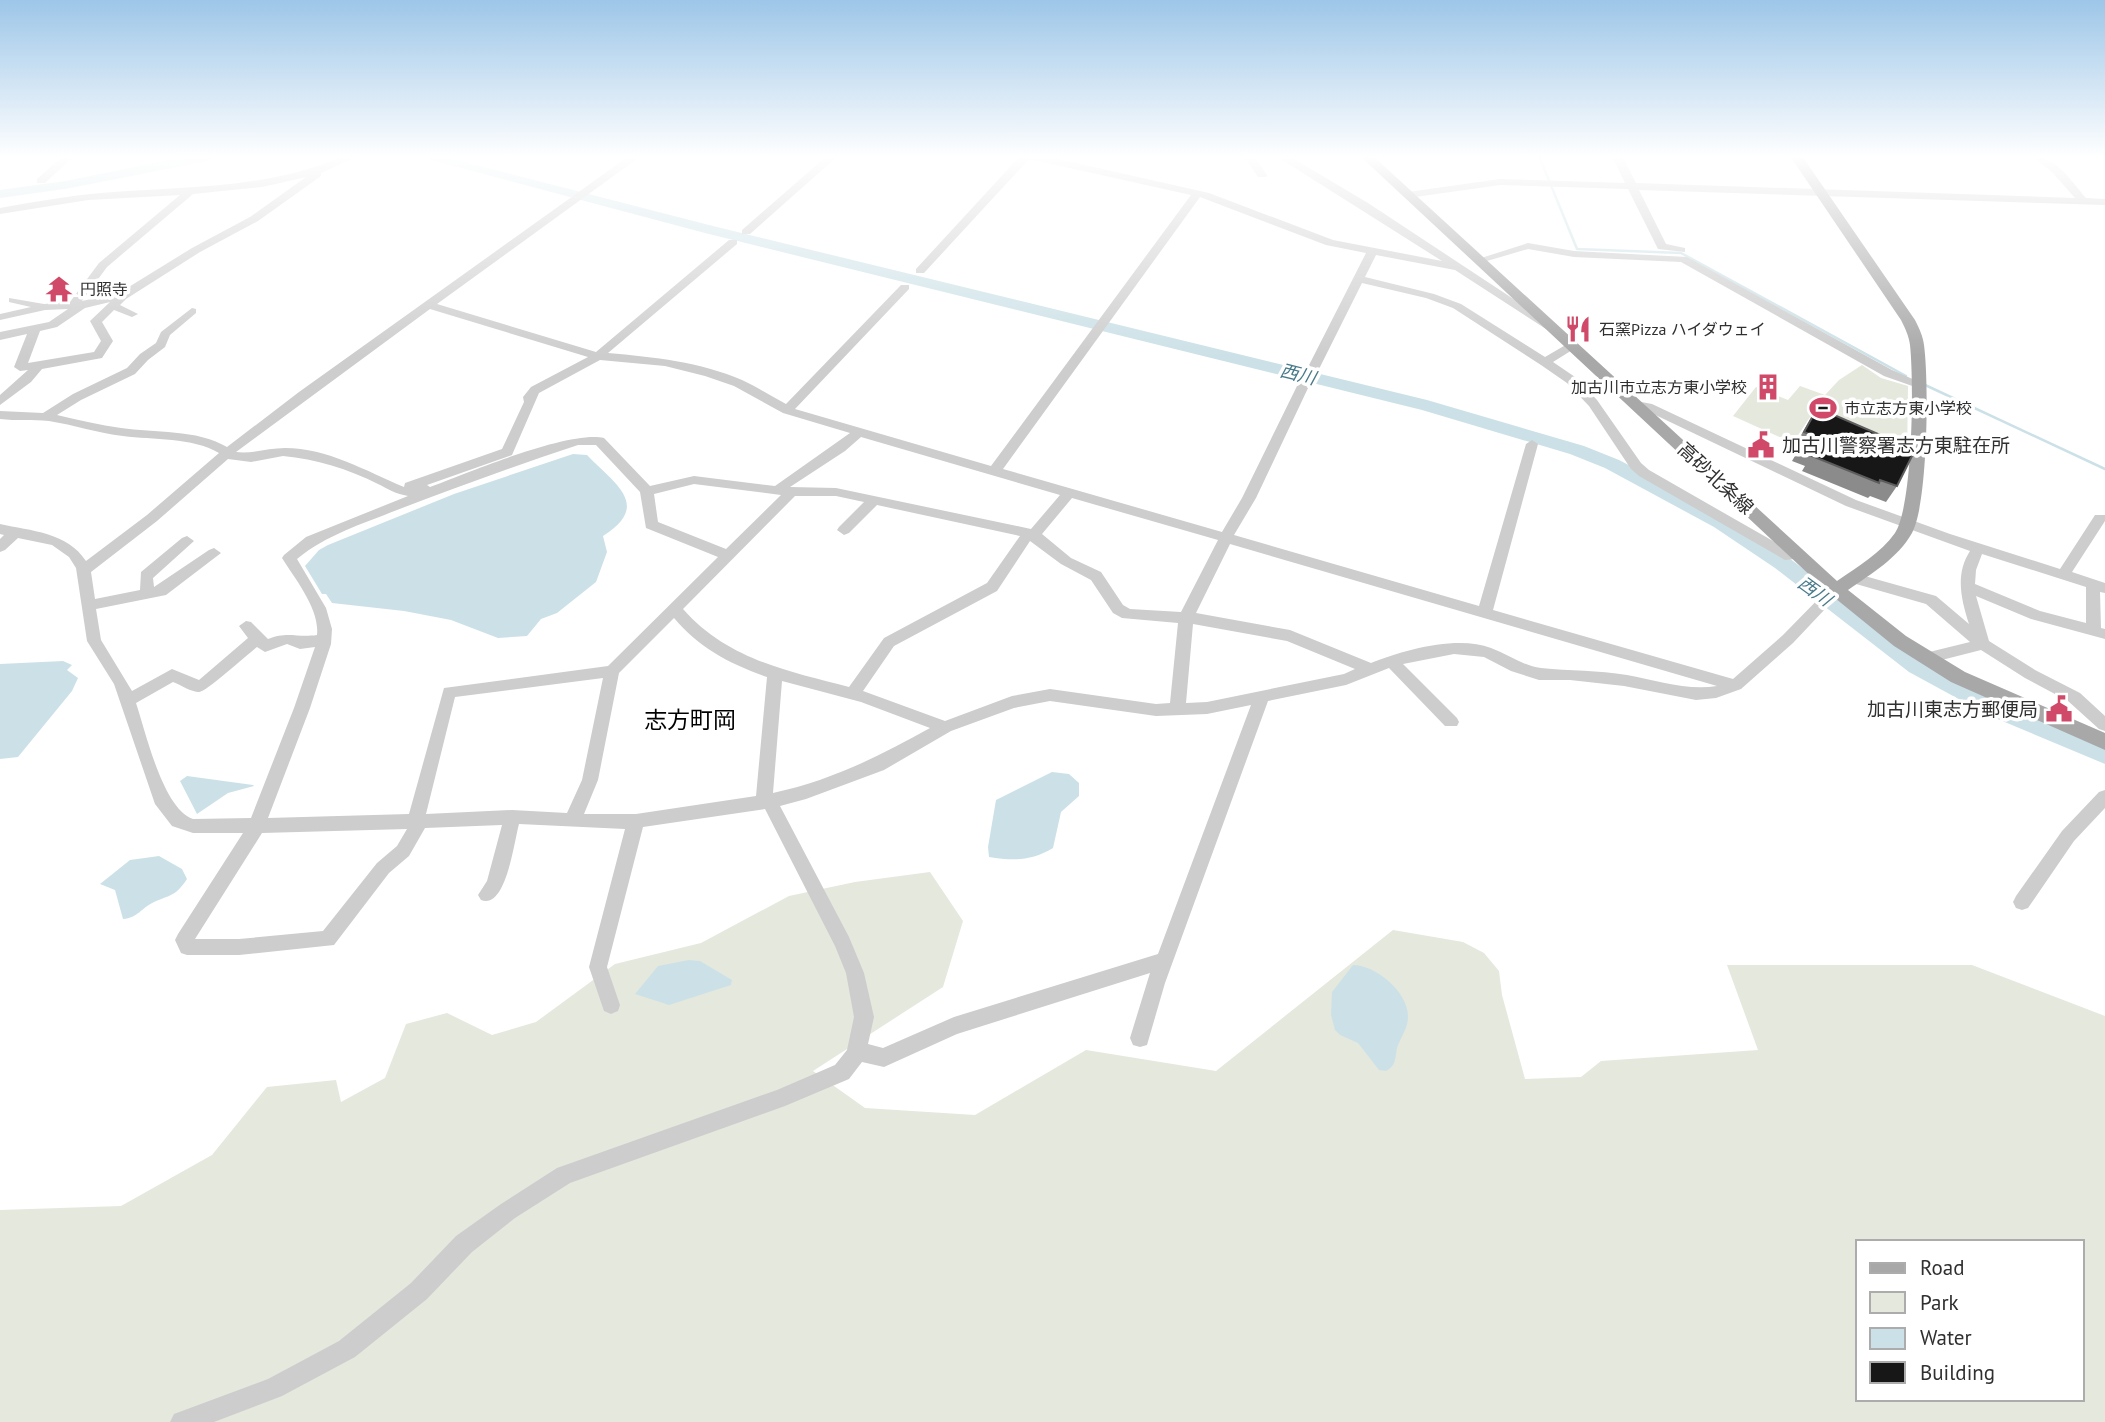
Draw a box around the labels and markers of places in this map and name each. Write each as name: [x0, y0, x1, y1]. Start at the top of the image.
temple icon: 円照寺: [44, 274, 74, 304]
place label: 円照寺: [80, 279, 128, 299]
restaurant icon: 石窯Pizza ハイダウェイ: [1563, 314, 1593, 344]
place label: 石窯Pizza ハイダウェイ: [1599, 319, 1766, 339]
building icon: 加古川市立志方東小学校: [1753, 372, 1783, 402]
place label: 加古川市立志方東小学校: [1571, 377, 1747, 397]
sports icon: 市立志方東小学校: [1808, 393, 1838, 423]
place label: 市立志方東小学校: [1844, 398, 1972, 418]
public building icon: 加古川警察署志方東駐在所: [1746, 430, 1776, 460]
place label: 加古川警察署志方東駐在所: [1782, 433, 2010, 457]
public building icon: 加古川東志方郵便局: [2044, 694, 2074, 724]
place label: 加古川東志方郵便局: [1867, 697, 2038, 721]

